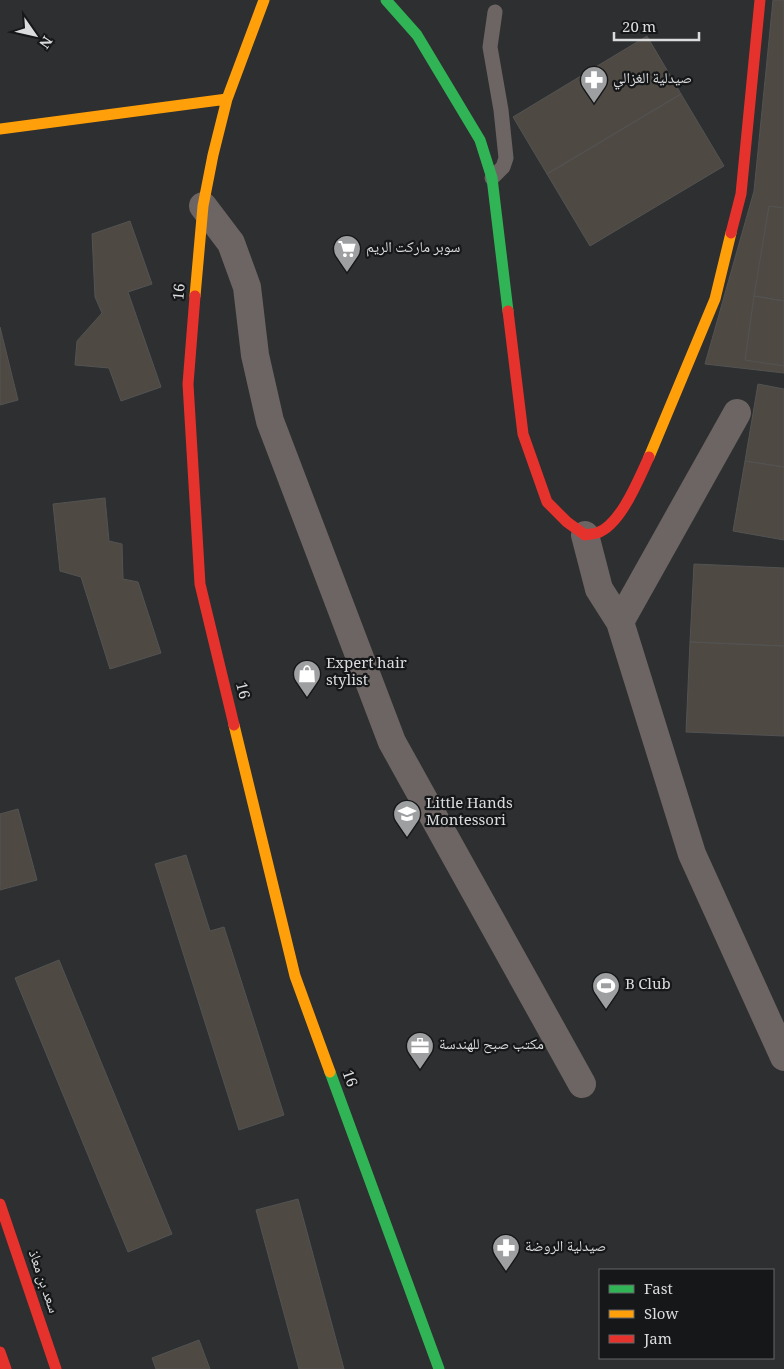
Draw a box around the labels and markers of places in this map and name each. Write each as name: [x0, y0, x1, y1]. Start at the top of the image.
pharmacy icon: صيدلية الغزالي: [579, 65, 609, 104]
place label: صيدلية الغزالي: [613, 67, 692, 93]
supermarket icon: سوبر ماركت الريم: [332, 234, 362, 273]
place label: سوبر ماركت الريم: [366, 236, 461, 262]
place label: Expert hair stylist: [326, 652, 407, 695]
shop icon: Expert hair stylist: [292, 659, 322, 698]
place label: Little Hands Montessori: [426, 792, 513, 835]
school or university icon: Little Hands Montessori: [392, 799, 422, 838]
sports icon: B Club: [591, 971, 621, 1010]
place label: B Club: [625, 973, 671, 999]
office icon: مكتب صبح للهندسة: [405, 1031, 435, 1070]
place label: مكتب صبح للهندسة: [439, 1033, 544, 1059]
pharmacy icon: صيدلية الروضة: [491, 1233, 521, 1272]
place label: صيدلية الروضة: [525, 1235, 606, 1261]

